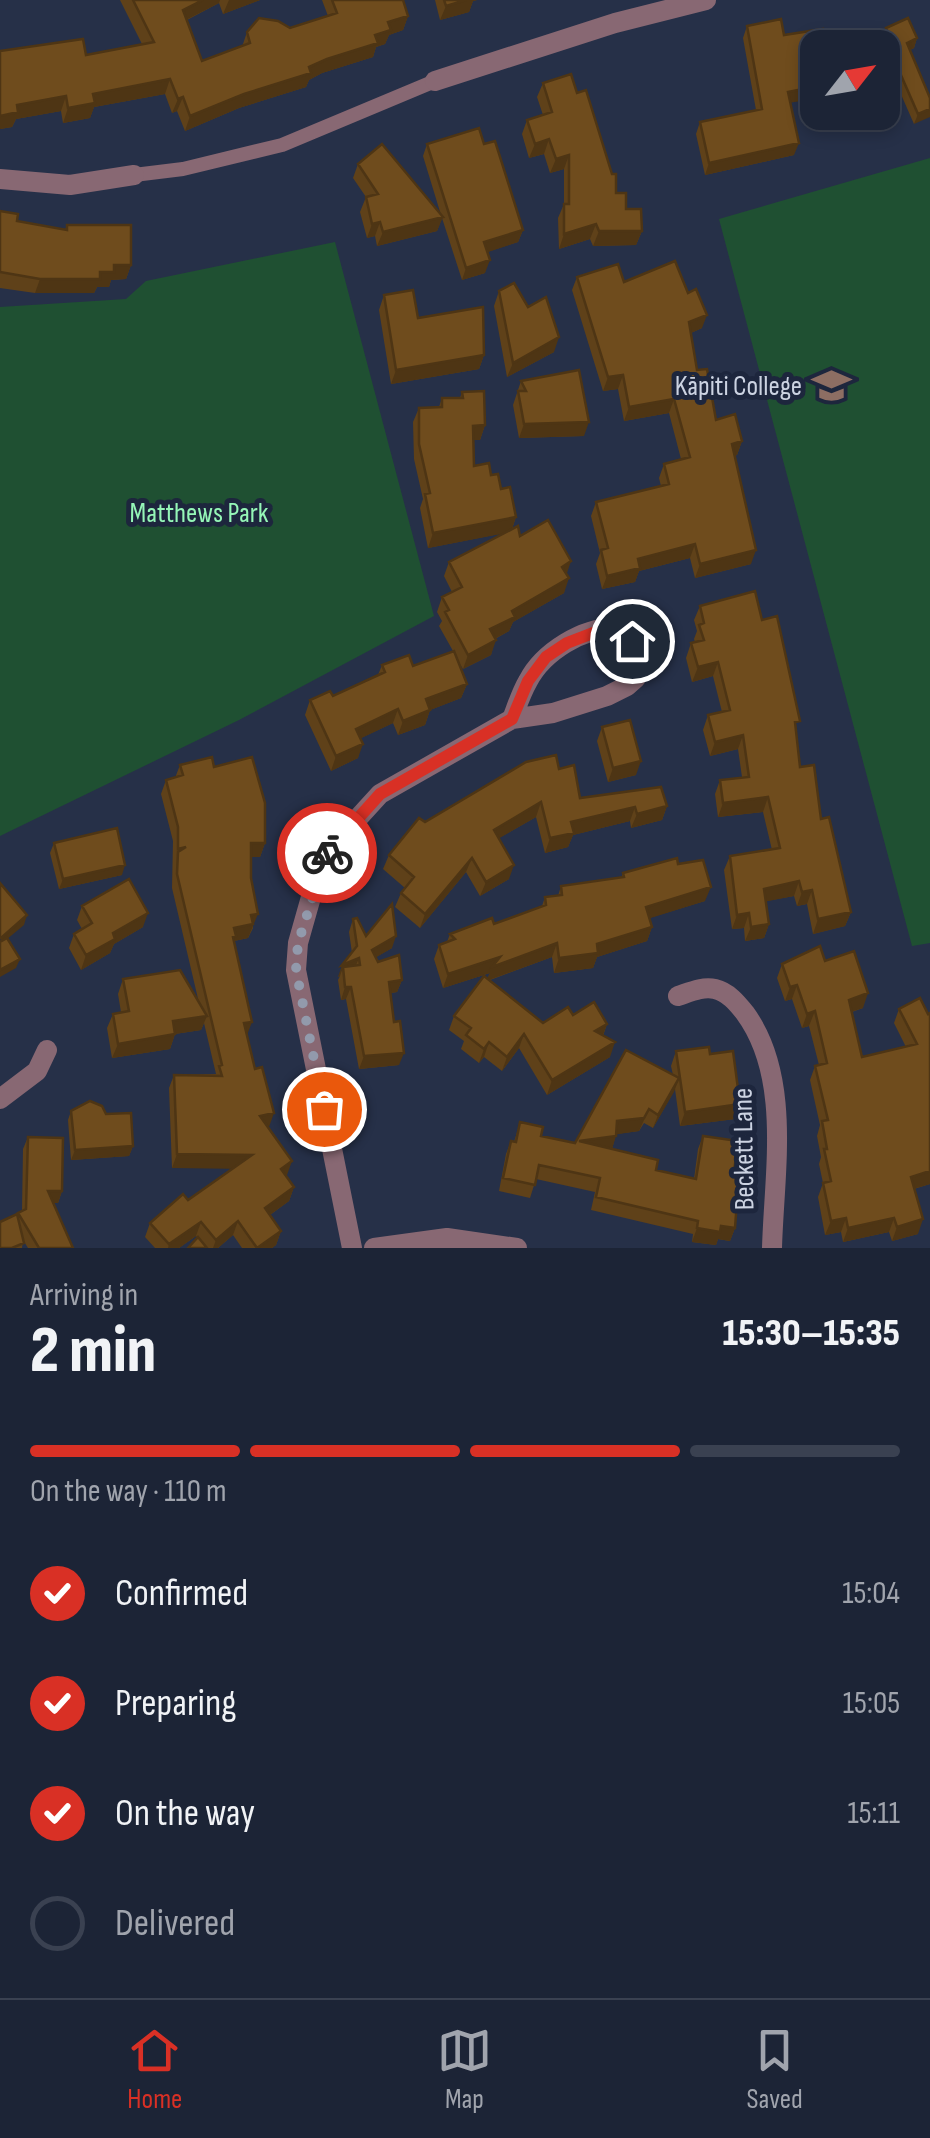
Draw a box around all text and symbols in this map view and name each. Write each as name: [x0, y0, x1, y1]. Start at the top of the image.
north arrow: [800, 30, 900, 130]
map controls: [800, 30, 900, 130]
school or university icon: Kāpiti College: [811, 365, 853, 407]
place label: Kāpiti College: [675, 370, 802, 403]
park label: Matthews Park: [130, 497, 269, 530]
pin: [590, 599, 675, 684]
icon: home: [605, 614, 660, 669]
courier: [277, 803, 377, 903]
icon: bike: [300, 826, 355, 881]
pin: [282, 1067, 367, 1152]
icon: bag: [297, 1082, 352, 1137]
street label: Beckett Lane: [726, 1088, 762, 1210]
text: Arriving in: [30, 1276, 138, 1315]
text: 15:30–15:35: [722, 1311, 900, 1356]
text: 2 min: [30, 1313, 156, 1391]
text: On the way · 110 m: [30, 1472, 227, 1511]
icon: check: [30, 1566, 85, 1621]
text: Confirmed: [115, 1571, 248, 1616]
text: 15:04: [842, 1574, 900, 1613]
icon: check: [30, 1676, 85, 1731]
text: Preparing: [115, 1681, 236, 1726]
text: 15:05: [843, 1684, 900, 1723]
icon: check: [30, 1786, 85, 1841]
text: On the way: [115, 1791, 255, 1836]
text: 15:11: [848, 1794, 900, 1833]
text: Delivered: [115, 1901, 235, 1946]
tab: Home: [127, 2023, 182, 2116]
tab: Map: [437, 2023, 492, 2116]
tab: Saved: [747, 2023, 803, 2116]

